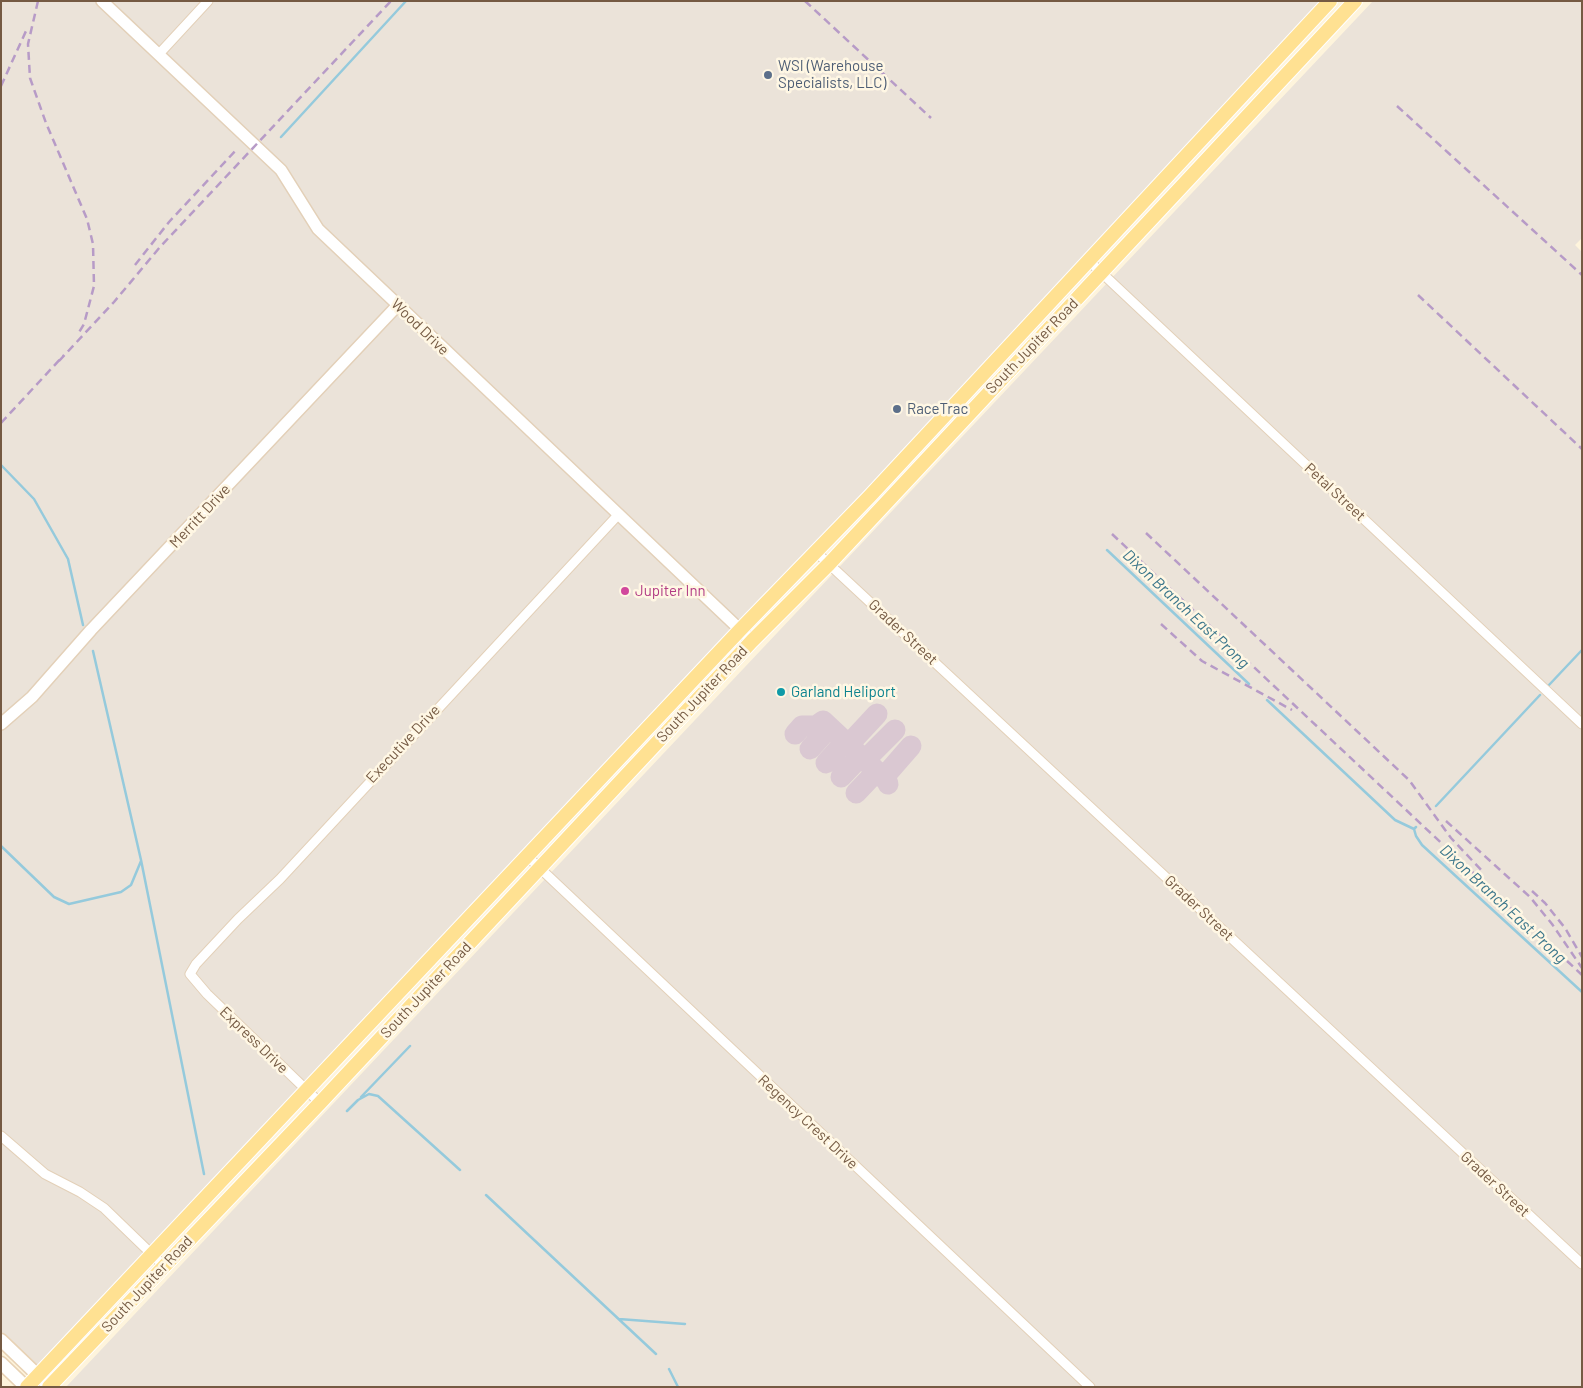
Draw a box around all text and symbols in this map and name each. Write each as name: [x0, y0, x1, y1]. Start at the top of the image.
place label: WSI (Warehouse Specialists, LLC): [778, 57, 886, 92]
marker: WSI (Warehouse Specialists, LLC): [762, 69, 774, 81]
street label: Wood Drive: [387, 295, 453, 359]
street label: South Jupiter Road: [982, 295, 1082, 397]
place label: RaceTrac: [907, 400, 968, 418]
marker: RaceTrac: [891, 403, 903, 415]
street label: Petal Street: [1301, 459, 1369, 525]
street label: Merritt Drive: [166, 480, 234, 552]
water label: Dixon Branch East Prong: [1119, 545, 1253, 673]
place label: Jupiter Inn: [635, 582, 706, 600]
marker: Jupiter Inn: [619, 585, 631, 597]
street label: Grader Street: [865, 595, 941, 669]
street label: South Jupiter Road: [653, 642, 751, 746]
place label: Garland Heliport: [791, 683, 896, 701]
marker: Garland Heliport: [775, 686, 787, 698]
street label: Executive Drive: [362, 701, 444, 787]
water label: Dixon Branch East Prong: [1436, 840, 1570, 968]
street label: Grader Street: [1161, 871, 1237, 945]
street label: South Jupiter Road: [377, 938, 475, 1042]
street label: Express Drive: [216, 1003, 292, 1077]
street label: Regency Crest Drive: [754, 1071, 862, 1173]
street label: Grader Street: [1457, 1147, 1533, 1221]
street label: South Jupiter Road: [98, 1232, 196, 1336]

